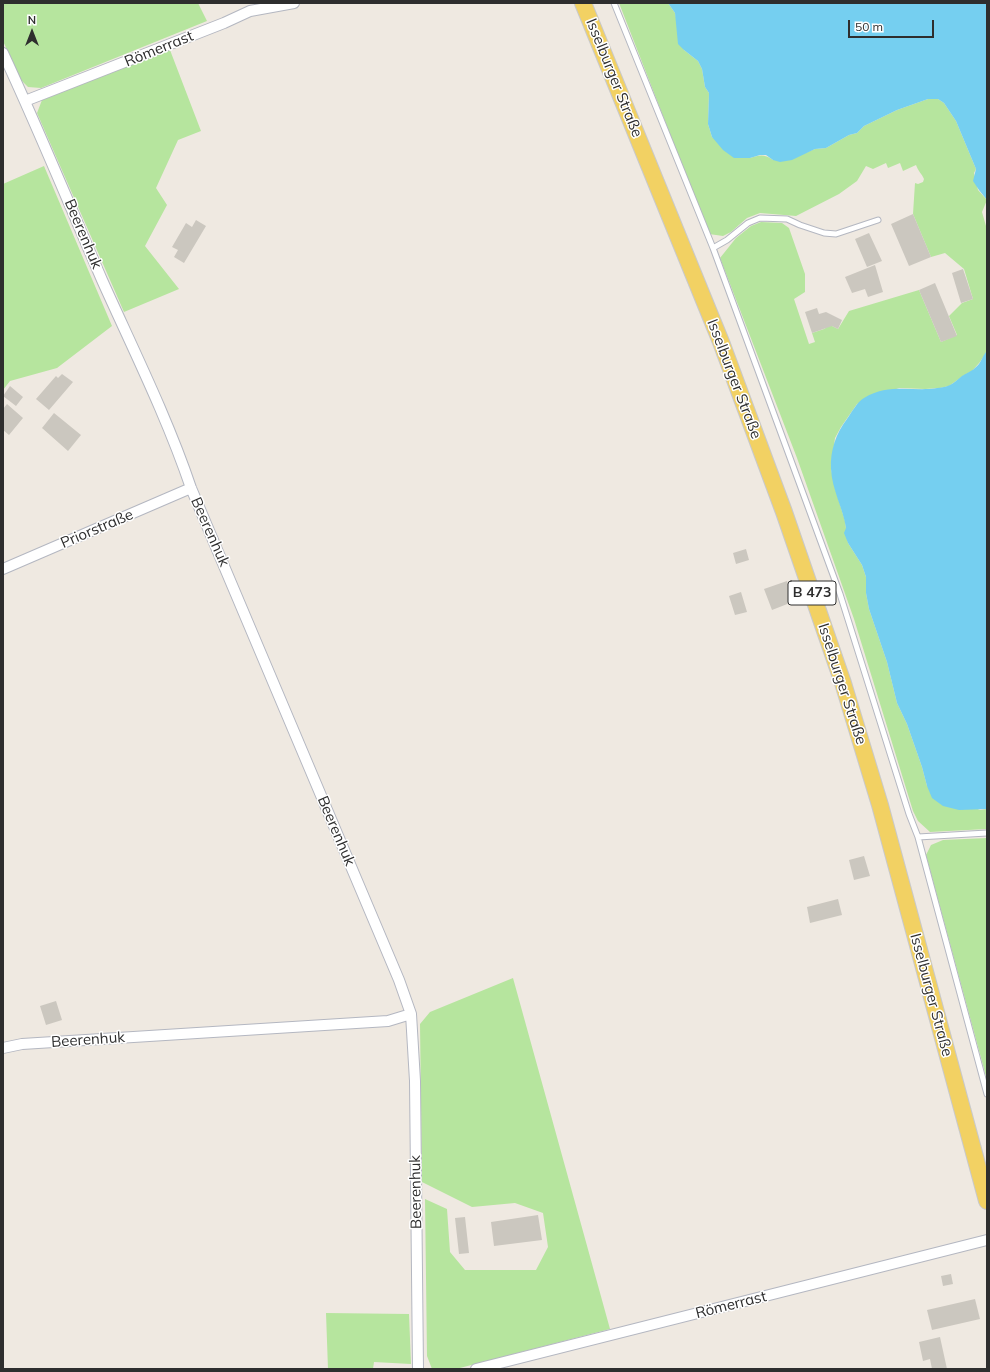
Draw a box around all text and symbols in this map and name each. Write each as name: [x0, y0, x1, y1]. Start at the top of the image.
north arrow: [12, 12, 52, 52]
scale bar: [850, 12, 936, 38]
text: N: [28, 13, 36, 27]
street label: Isselburger Straße: [582, 16, 646, 140]
text: 50 m: [855, 19, 883, 34]
street label: Römerrast: [122, 27, 196, 71]
street label: Beerenhuk: [60, 196, 106, 272]
street label: Isselburger Straße: [703, 317, 765, 441]
street label: Beerenhuk: [187, 495, 233, 569]
street label: Priorstraße: [58, 506, 136, 552]
road number: B 473: [788, 581, 836, 605]
street label: Isselburger Straße: [814, 621, 870, 747]
street label: Beerenhuk: [313, 793, 359, 869]
street label: Isselburger Straße: [906, 931, 956, 1059]
street label: Beerenhuk: [50, 1028, 126, 1052]
street label: Beerenhuk: [406, 1155, 426, 1229]
street label: Römerrast: [694, 1287, 768, 1323]

